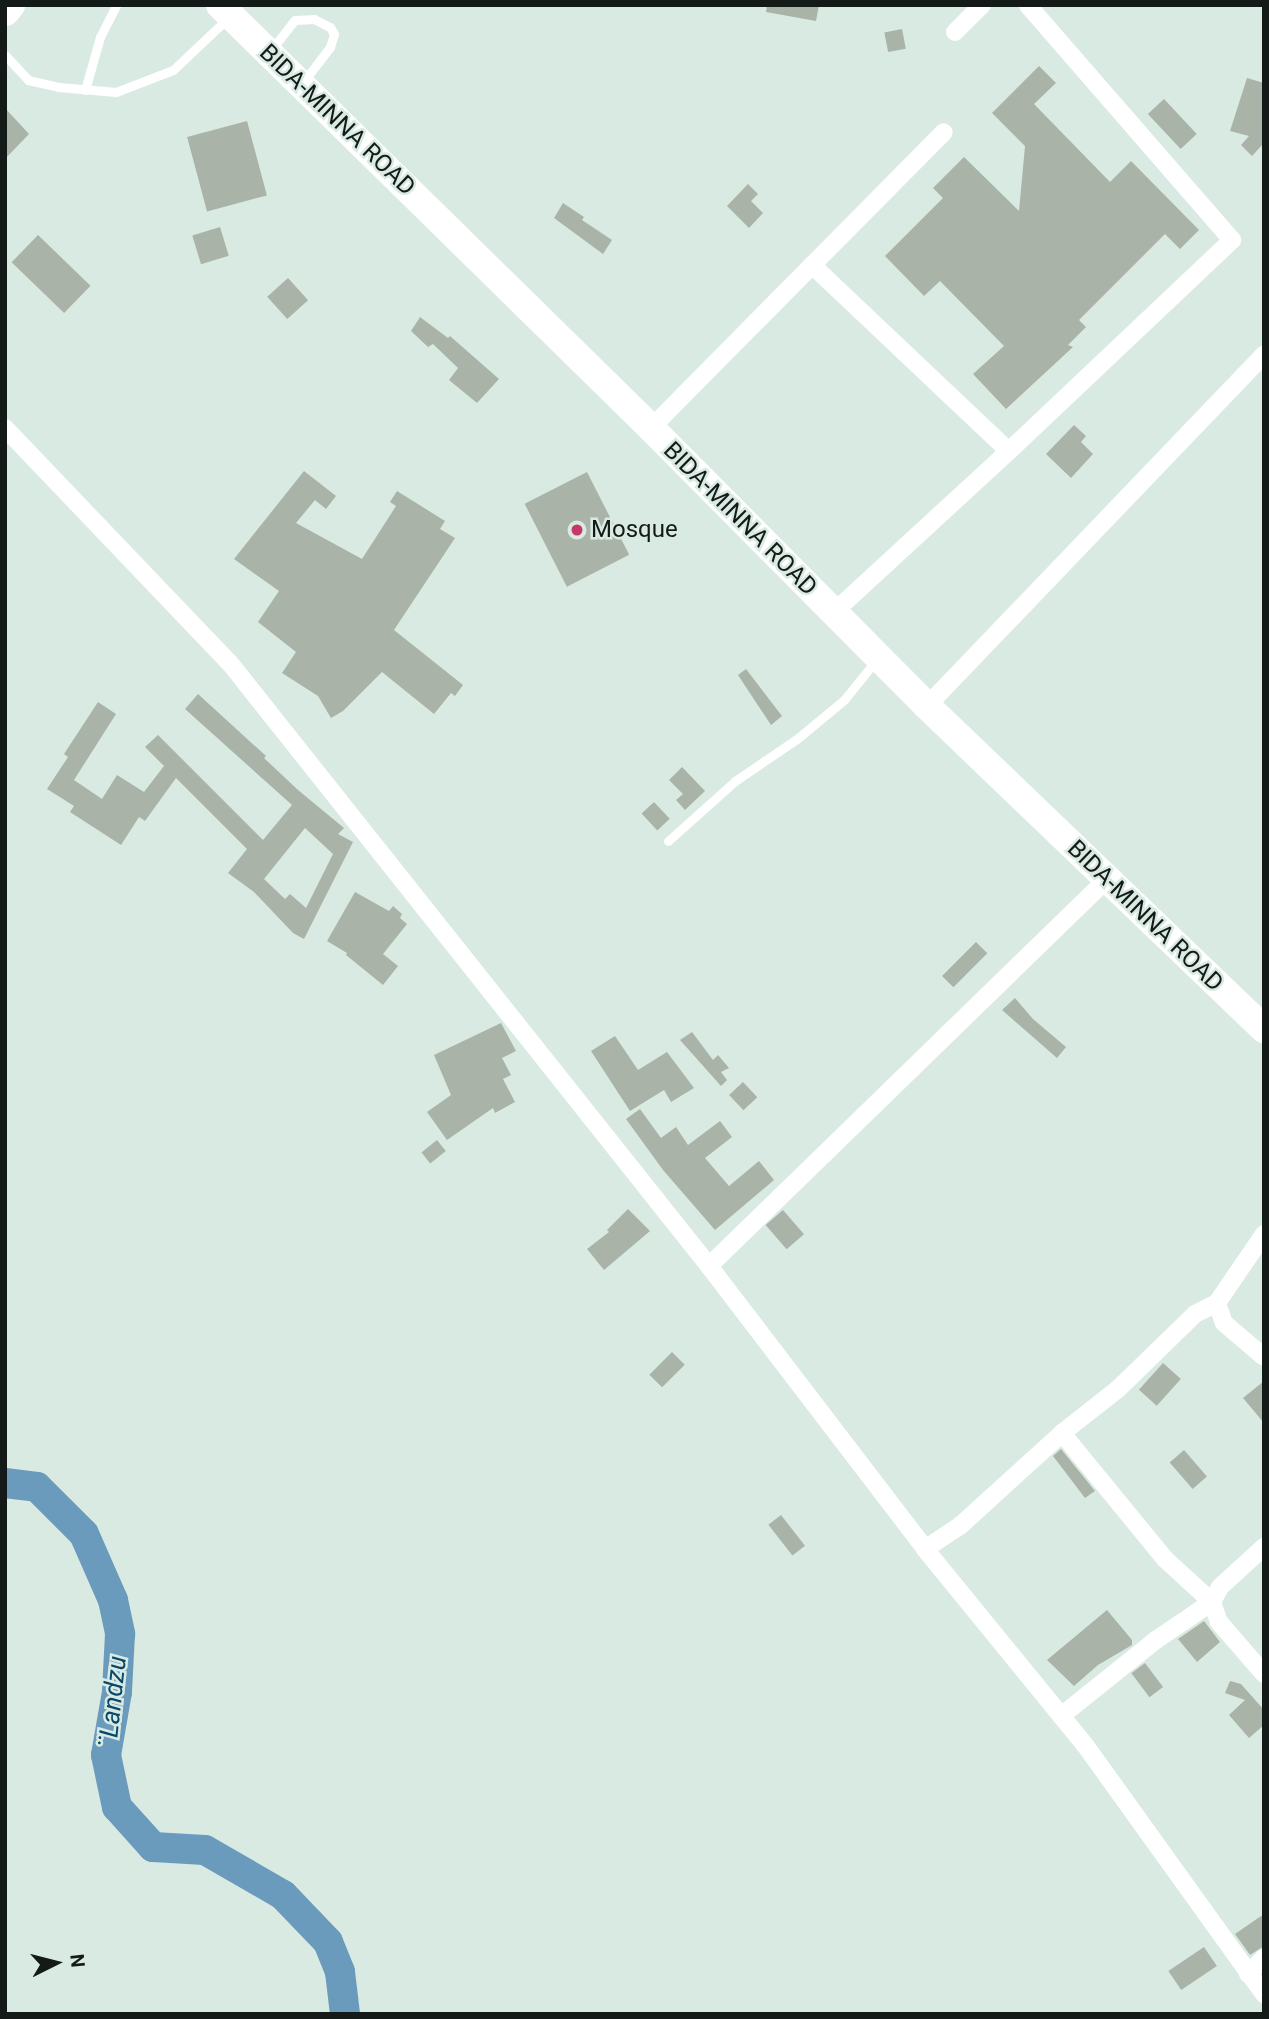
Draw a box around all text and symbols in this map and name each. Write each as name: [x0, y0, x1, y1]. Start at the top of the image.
street label: BIDA-MINNA ROAD: [253, 38, 421, 202]
street label: BIDA-MINNA ROAD: [657, 436, 823, 602]
place label: Mosque: [591, 516, 678, 544]
marker: Mosque: [569, 522, 585, 538]
street label: BIDA-MINNA ROAD: [1061, 834, 1229, 998]
water label: ¨Landzu: [93, 1654, 133, 1750]
north arrow: [21, 1928, 91, 1998]
text: N: [65, 1953, 90, 1969]

